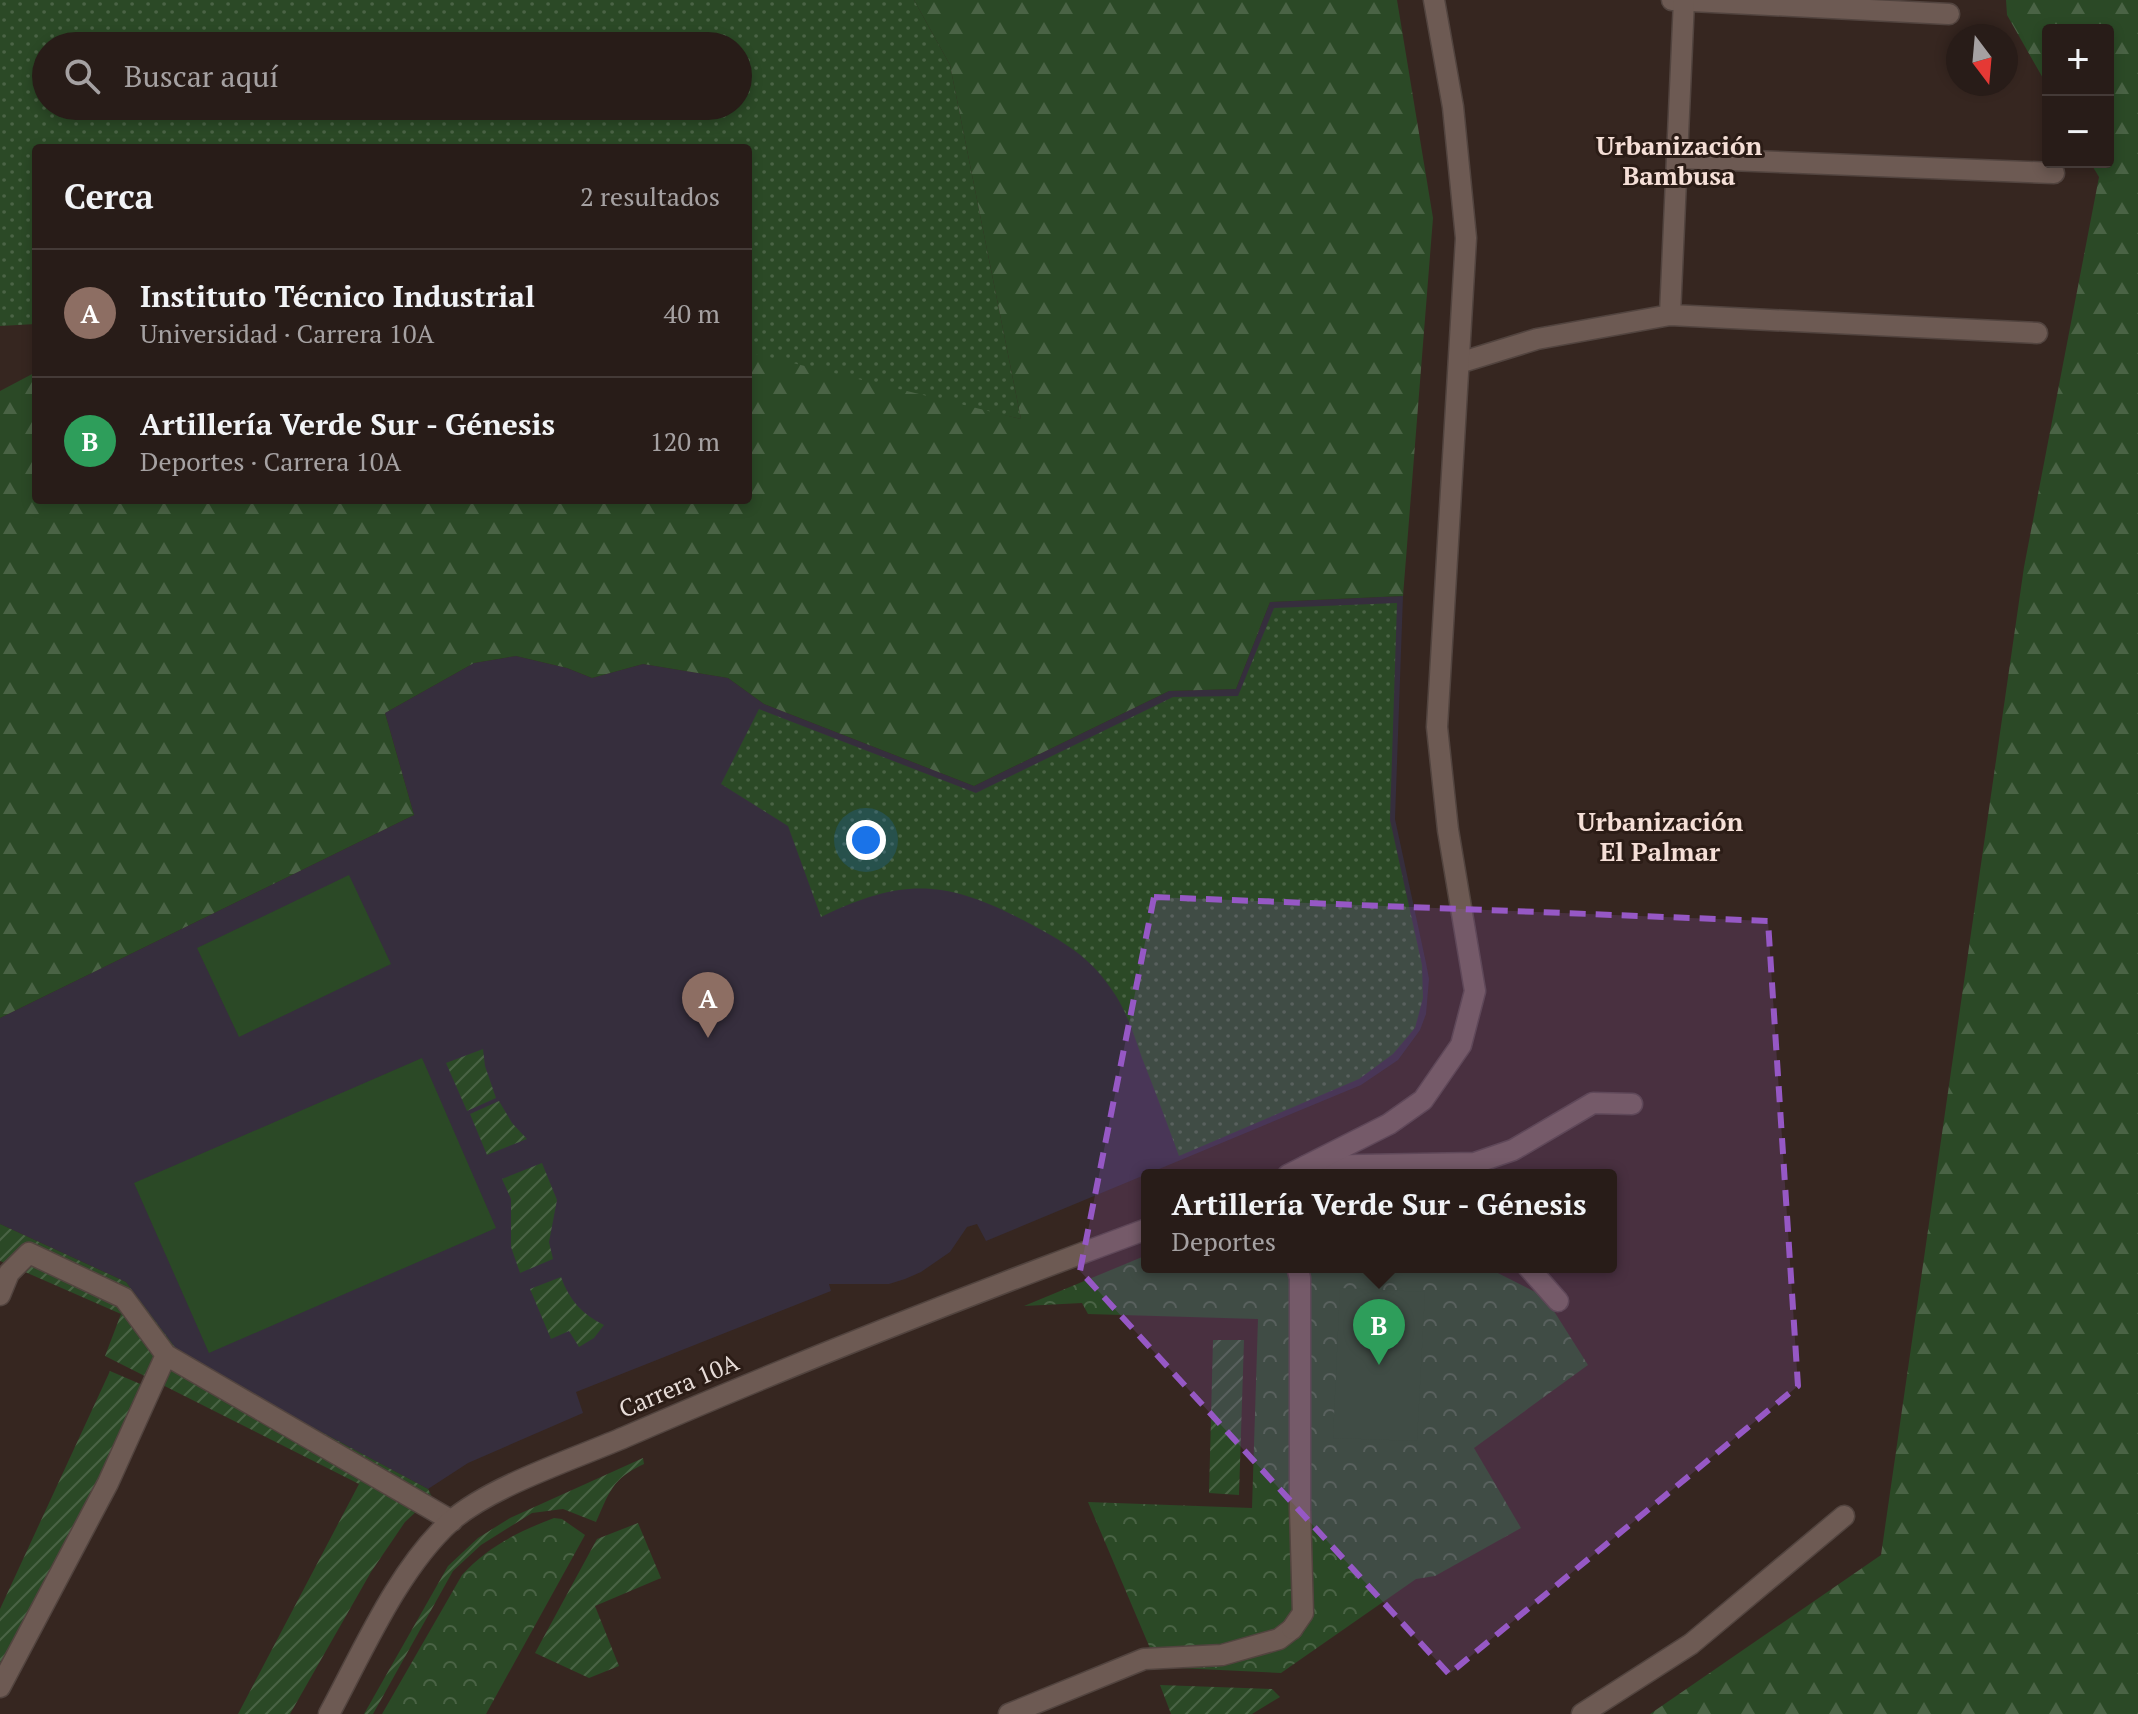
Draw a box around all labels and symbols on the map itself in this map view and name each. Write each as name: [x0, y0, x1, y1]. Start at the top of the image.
north arrow: [1946, 24, 2018, 96]
district label: Urbanización Bambusa: [1596, 128, 1762, 192]
district label: Urbanización El Palmar: [1577, 804, 1743, 868]
your location: [846, 820, 886, 860]
pin: A: [682, 972, 734, 1038]
pin: B: [1353, 1299, 1405, 1365]
street label: Carrera 10A: [614, 1345, 744, 1425]

